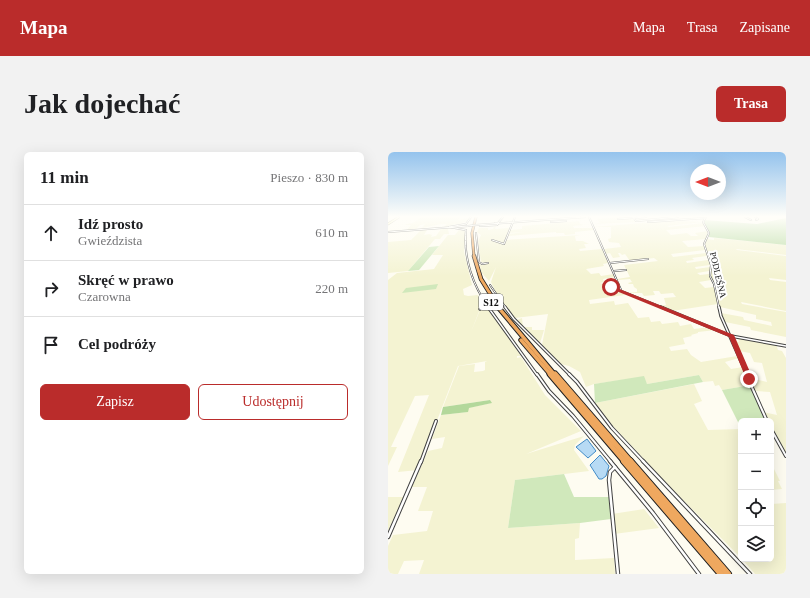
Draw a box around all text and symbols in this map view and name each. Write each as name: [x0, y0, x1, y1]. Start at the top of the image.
text: Mapa: [20, 17, 68, 38]
text: Mapa: [633, 20, 665, 35]
text: Trasa: [687, 20, 717, 35]
text: Zapisane: [739, 20, 790, 35]
button: Trasa: [716, 86, 786, 122]
text: Jak dojechać: [24, 88, 180, 119]
north arrow: [690, 164, 726, 200]
text: 11 min: [40, 168, 89, 187]
text: Pieszo · 830 m: [270, 170, 348, 185]
text: Idź prosto: [78, 216, 143, 232]
icon: ahead: [40, 222, 62, 244]
text: 610 m: [315, 225, 348, 240]
text: Gwieździsta: [78, 233, 142, 248]
street label: PODLEŚNA: [708, 251, 728, 300]
text: Skręć w prawo: [78, 272, 174, 288]
icon: right: [40, 278, 62, 300]
route start: [602, 278, 620, 296]
text: 220 m: [315, 281, 348, 296]
text: Czarowna: [78, 289, 131, 304]
road number: S12: [479, 294, 503, 310]
icon: arrive: [40, 334, 62, 356]
text: Cel podróży: [78, 336, 156, 352]
route end: [740, 370, 758, 388]
button: Zapisz: [40, 384, 190, 420]
button: Udostępnij: [198, 384, 348, 420]
map controls: [738, 418, 774, 562]
button: +: [738, 418, 774, 454]
button: −: [738, 454, 774, 490]
button: locate: [738, 490, 774, 526]
button: layers: [738, 526, 774, 562]

